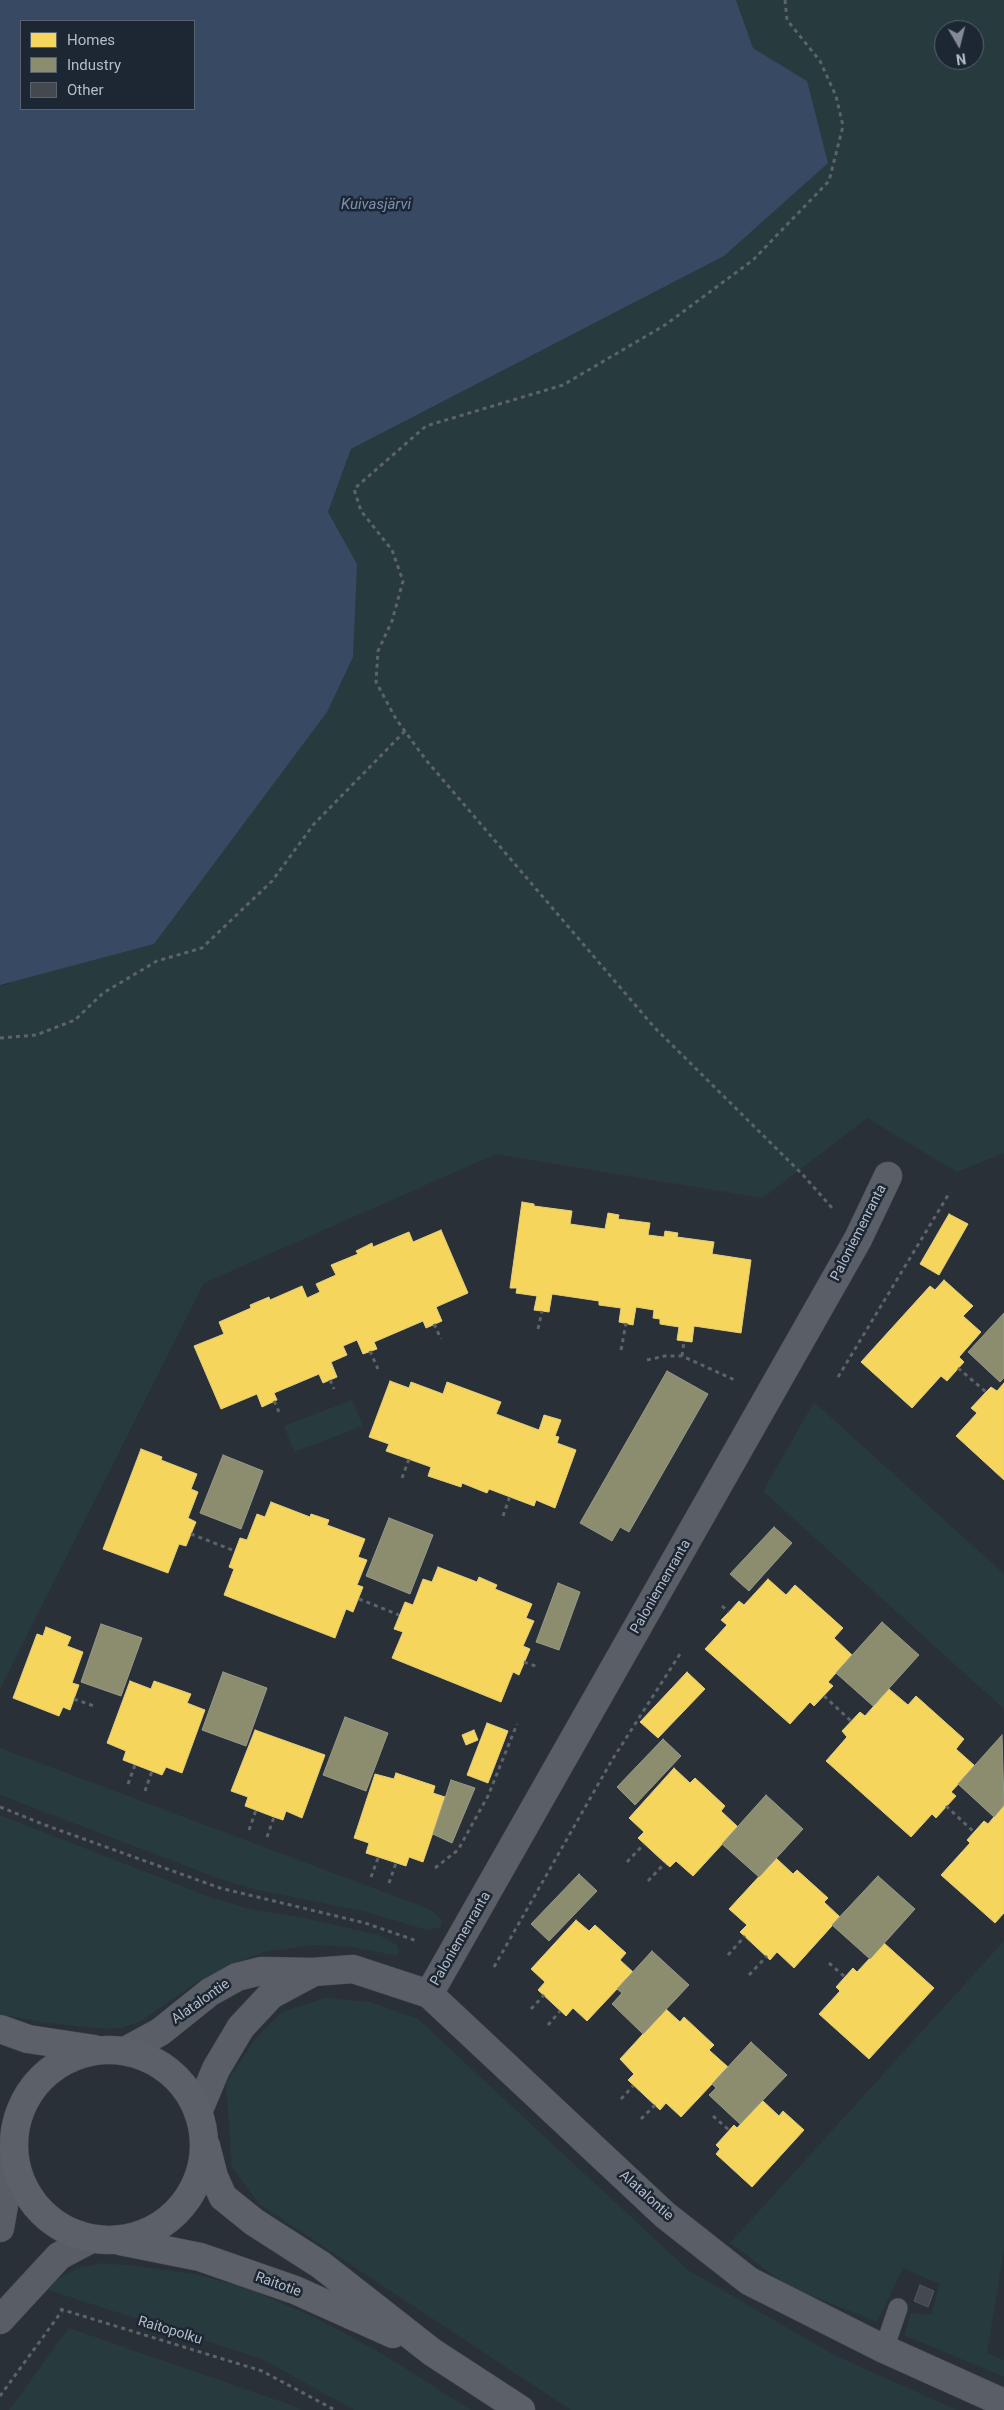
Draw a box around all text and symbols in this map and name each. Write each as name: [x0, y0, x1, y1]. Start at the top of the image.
legend: [20, 20, 195, 110]
north arrow: [934, 20, 984, 70]
text: Homes: [67, 31, 115, 49]
text: N: [955, 50, 967, 67]
text: Industry: [67, 56, 121, 74]
text: Other: [67, 81, 104, 99]
water label: Kuivasjärvi: [341, 196, 411, 214]
street label: Paloniemenranta: [828, 1182, 890, 1284]
street label: Paloniemenranta: [627, 1537, 695, 1637]
street label: Paloniemenranta: [427, 1889, 495, 1989]
street label: Alatalontie: [169, 1976, 233, 2028]
street label: Alatalontie: [616, 2167, 676, 2225]
street label: Raitotie: [253, 2269, 303, 2301]
street label: Raitopolku: [136, 2313, 204, 2349]

